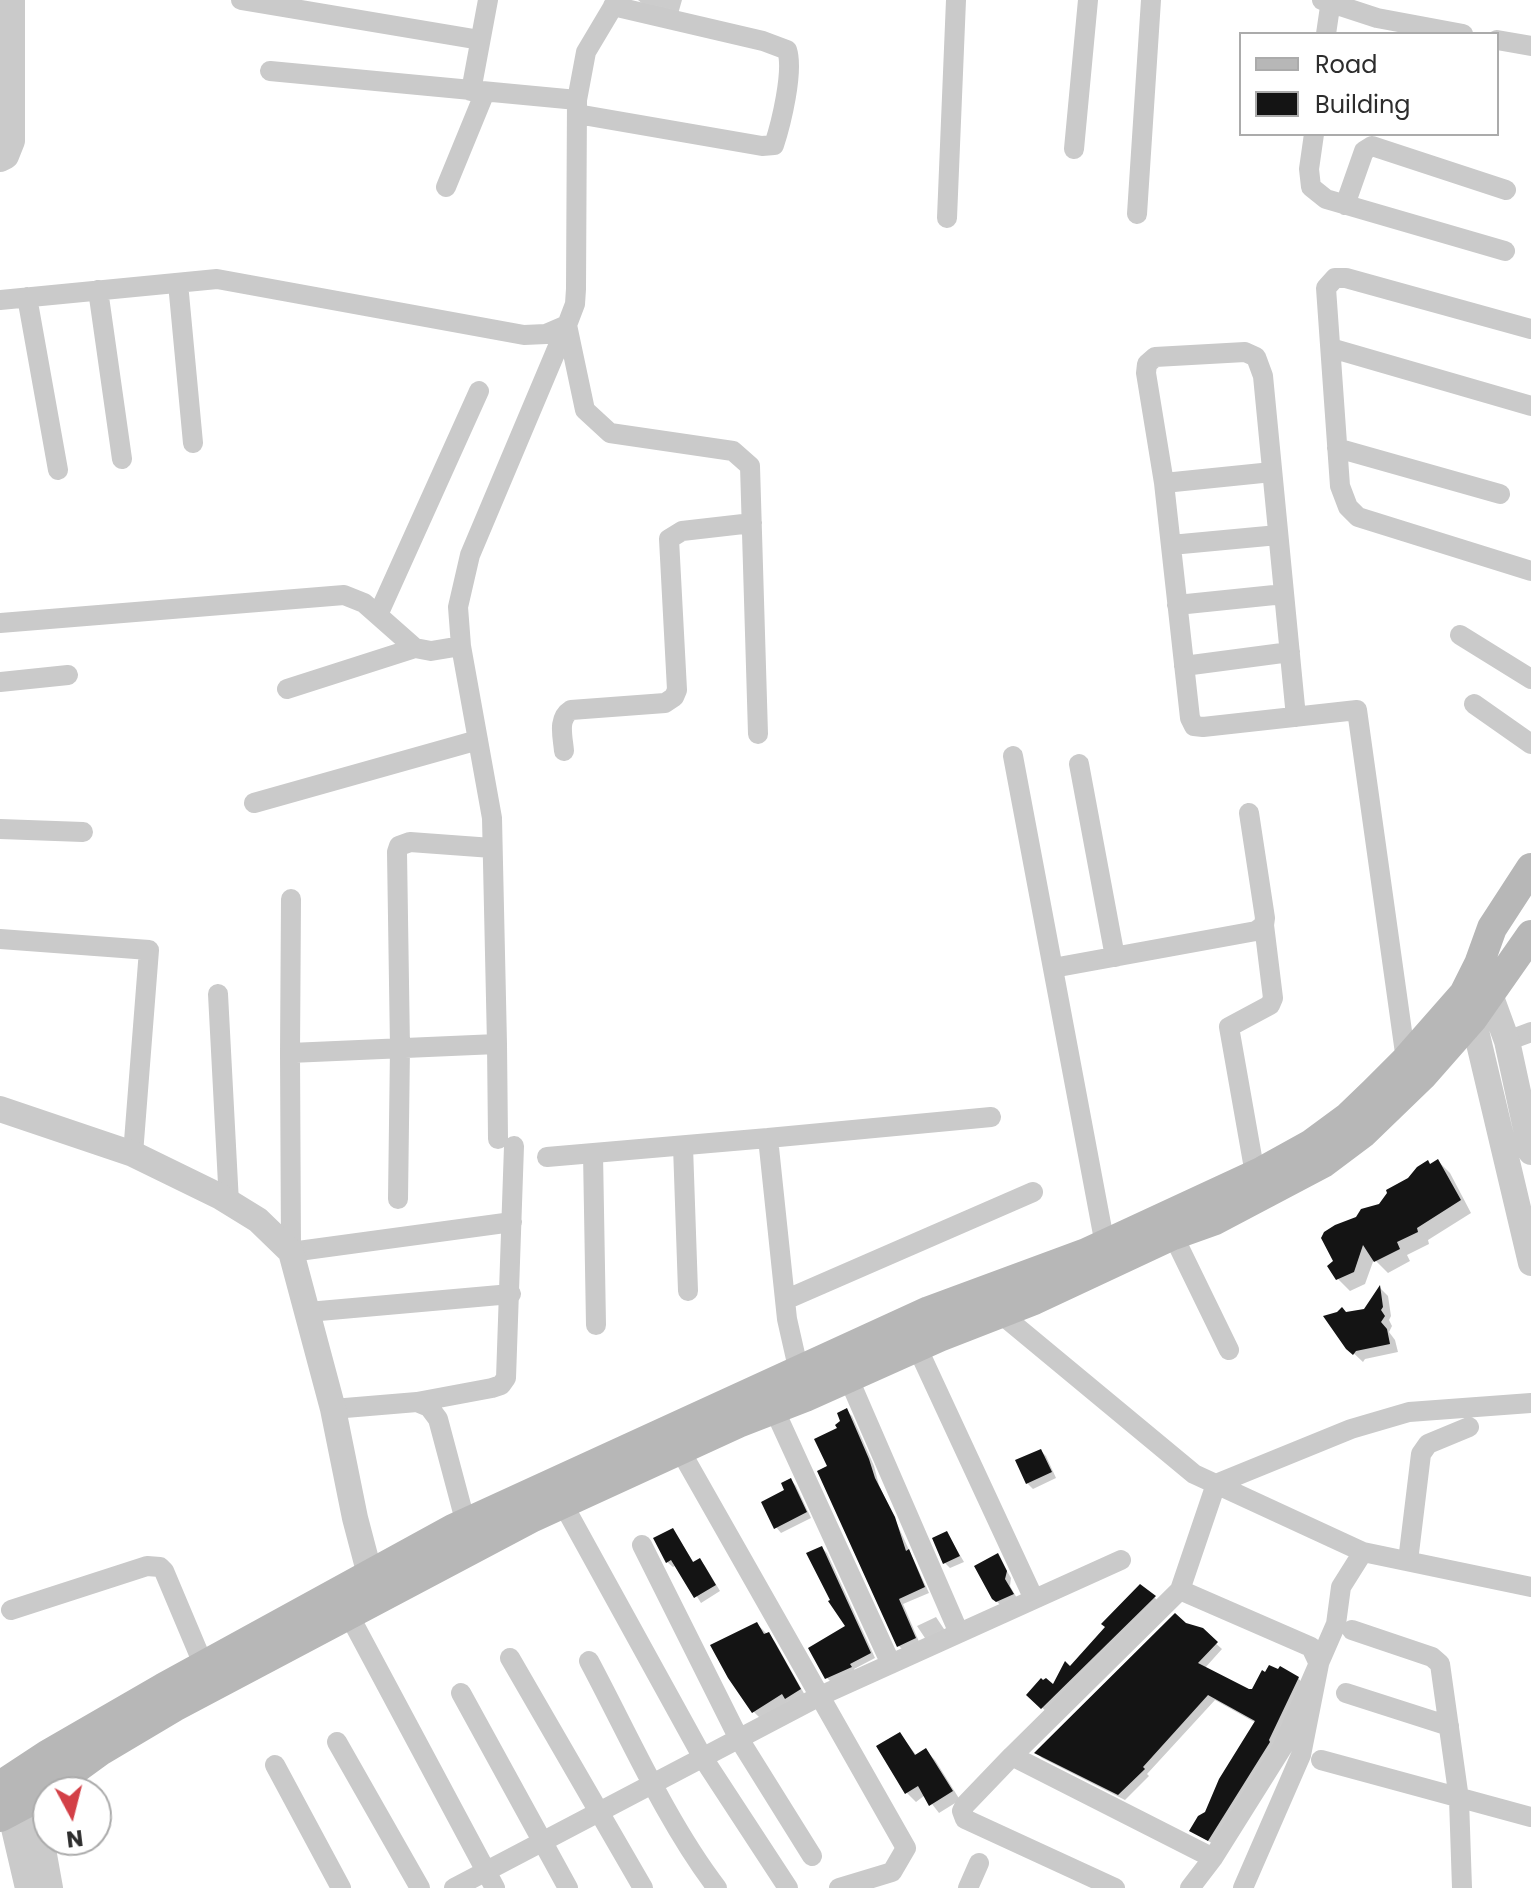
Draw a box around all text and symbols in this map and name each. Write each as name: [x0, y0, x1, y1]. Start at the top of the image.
legend: [1239, 32, 1499, 136]
text: Road: [1315, 48, 1377, 81]
text: Building: [1315, 88, 1411, 121]
north arrow: [32, 1776, 112, 1856]
text: N: [65, 1822, 85, 1855]

